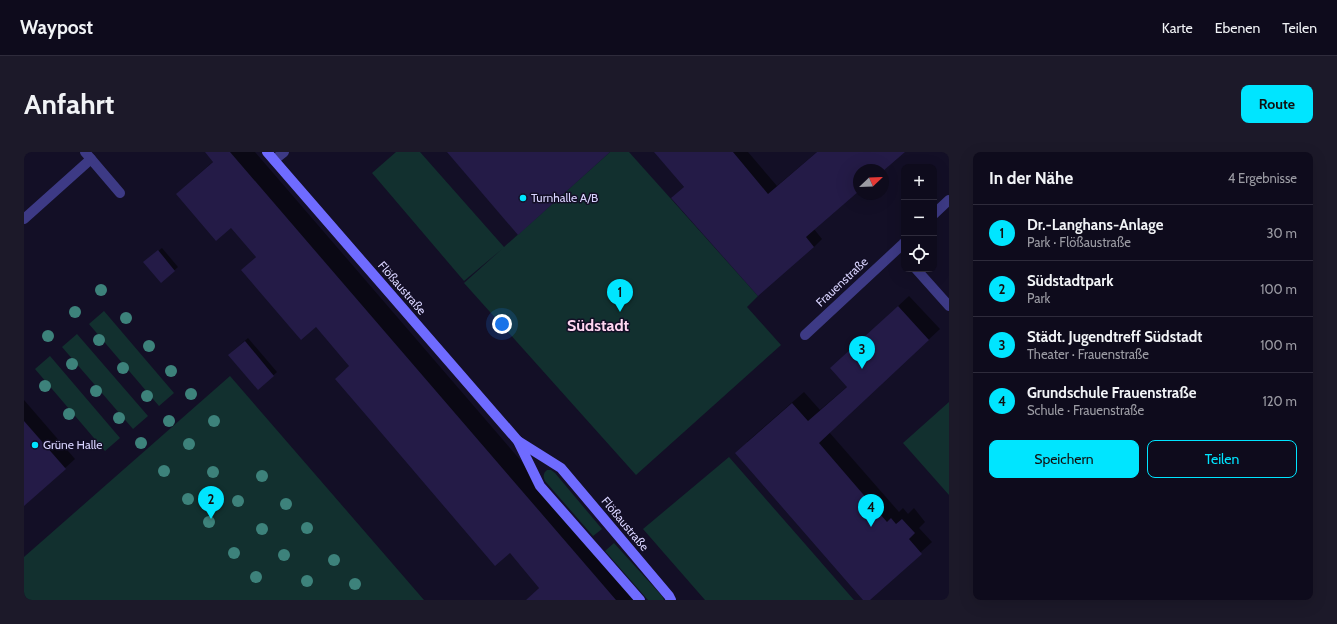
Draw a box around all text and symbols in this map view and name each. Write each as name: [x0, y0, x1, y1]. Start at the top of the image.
text: Waypost: [20, 16, 93, 39]
text: Karte: [1162, 19, 1193, 37]
text: Ebenen: [1215, 19, 1260, 37]
text: Teilen: [1282, 19, 1317, 37]
button: Route: [1241, 85, 1313, 123]
text: Anfahrt: [24, 87, 114, 121]
north arrow: [853, 164, 889, 200]
map controls: [901, 164, 937, 272]
button: +: [901, 164, 937, 200]
text: In der Nähe: [989, 168, 1073, 188]
text: 4 Ergebnisse: [1228, 170, 1297, 186]
place label: Turnhalle A/B: [531, 190, 598, 205]
marker: Turnhalle A/B: [518, 193, 528, 203]
button: −: [901, 200, 937, 236]
text: Dr.-Langhans-Anlage: [1027, 216, 1163, 234]
text: 1: [1000, 225, 1004, 241]
text: 30 m: [1267, 225, 1297, 241]
text: Park · Flößaustraße: [1027, 234, 1131, 250]
button: locate: [901, 236, 937, 272]
street label: Frauenstraße: [812, 254, 871, 310]
street label: Flößaustraße: [375, 258, 430, 318]
text: Südstadtpark: [1027, 272, 1113, 290]
pin: 1: [607, 279, 633, 312]
text: 2: [999, 281, 1005, 297]
text: 100 m: [1260, 281, 1297, 297]
text: Park: [1027, 290, 1050, 306]
your location: [492, 314, 512, 334]
district label: Südstadt: [567, 316, 630, 335]
text: Städt. Jugendtreff Südstadt: [1027, 328, 1202, 346]
pin: 3: [849, 336, 875, 369]
text: 3: [998, 337, 1006, 353]
text: 100 m: [1260, 337, 1297, 353]
text: Theater · Frauenstraße: [1027, 346, 1149, 362]
text: Grundschule Frauenstraße: [1027, 384, 1196, 402]
text: 4: [998, 393, 1006, 409]
text: 120 m: [1263, 393, 1297, 409]
text: Schule · Frauenstraße: [1027, 402, 1144, 418]
place label: Grüne Halle: [43, 437, 103, 452]
marker: Grüne Halle: [30, 440, 40, 450]
button: Speichern: [989, 440, 1139, 478]
button: Teilen: [1147, 440, 1297, 478]
pin: 2: [198, 486, 224, 519]
street label: Flößaustraße: [598, 494, 652, 554]
pin: 4: [858, 494, 884, 527]

